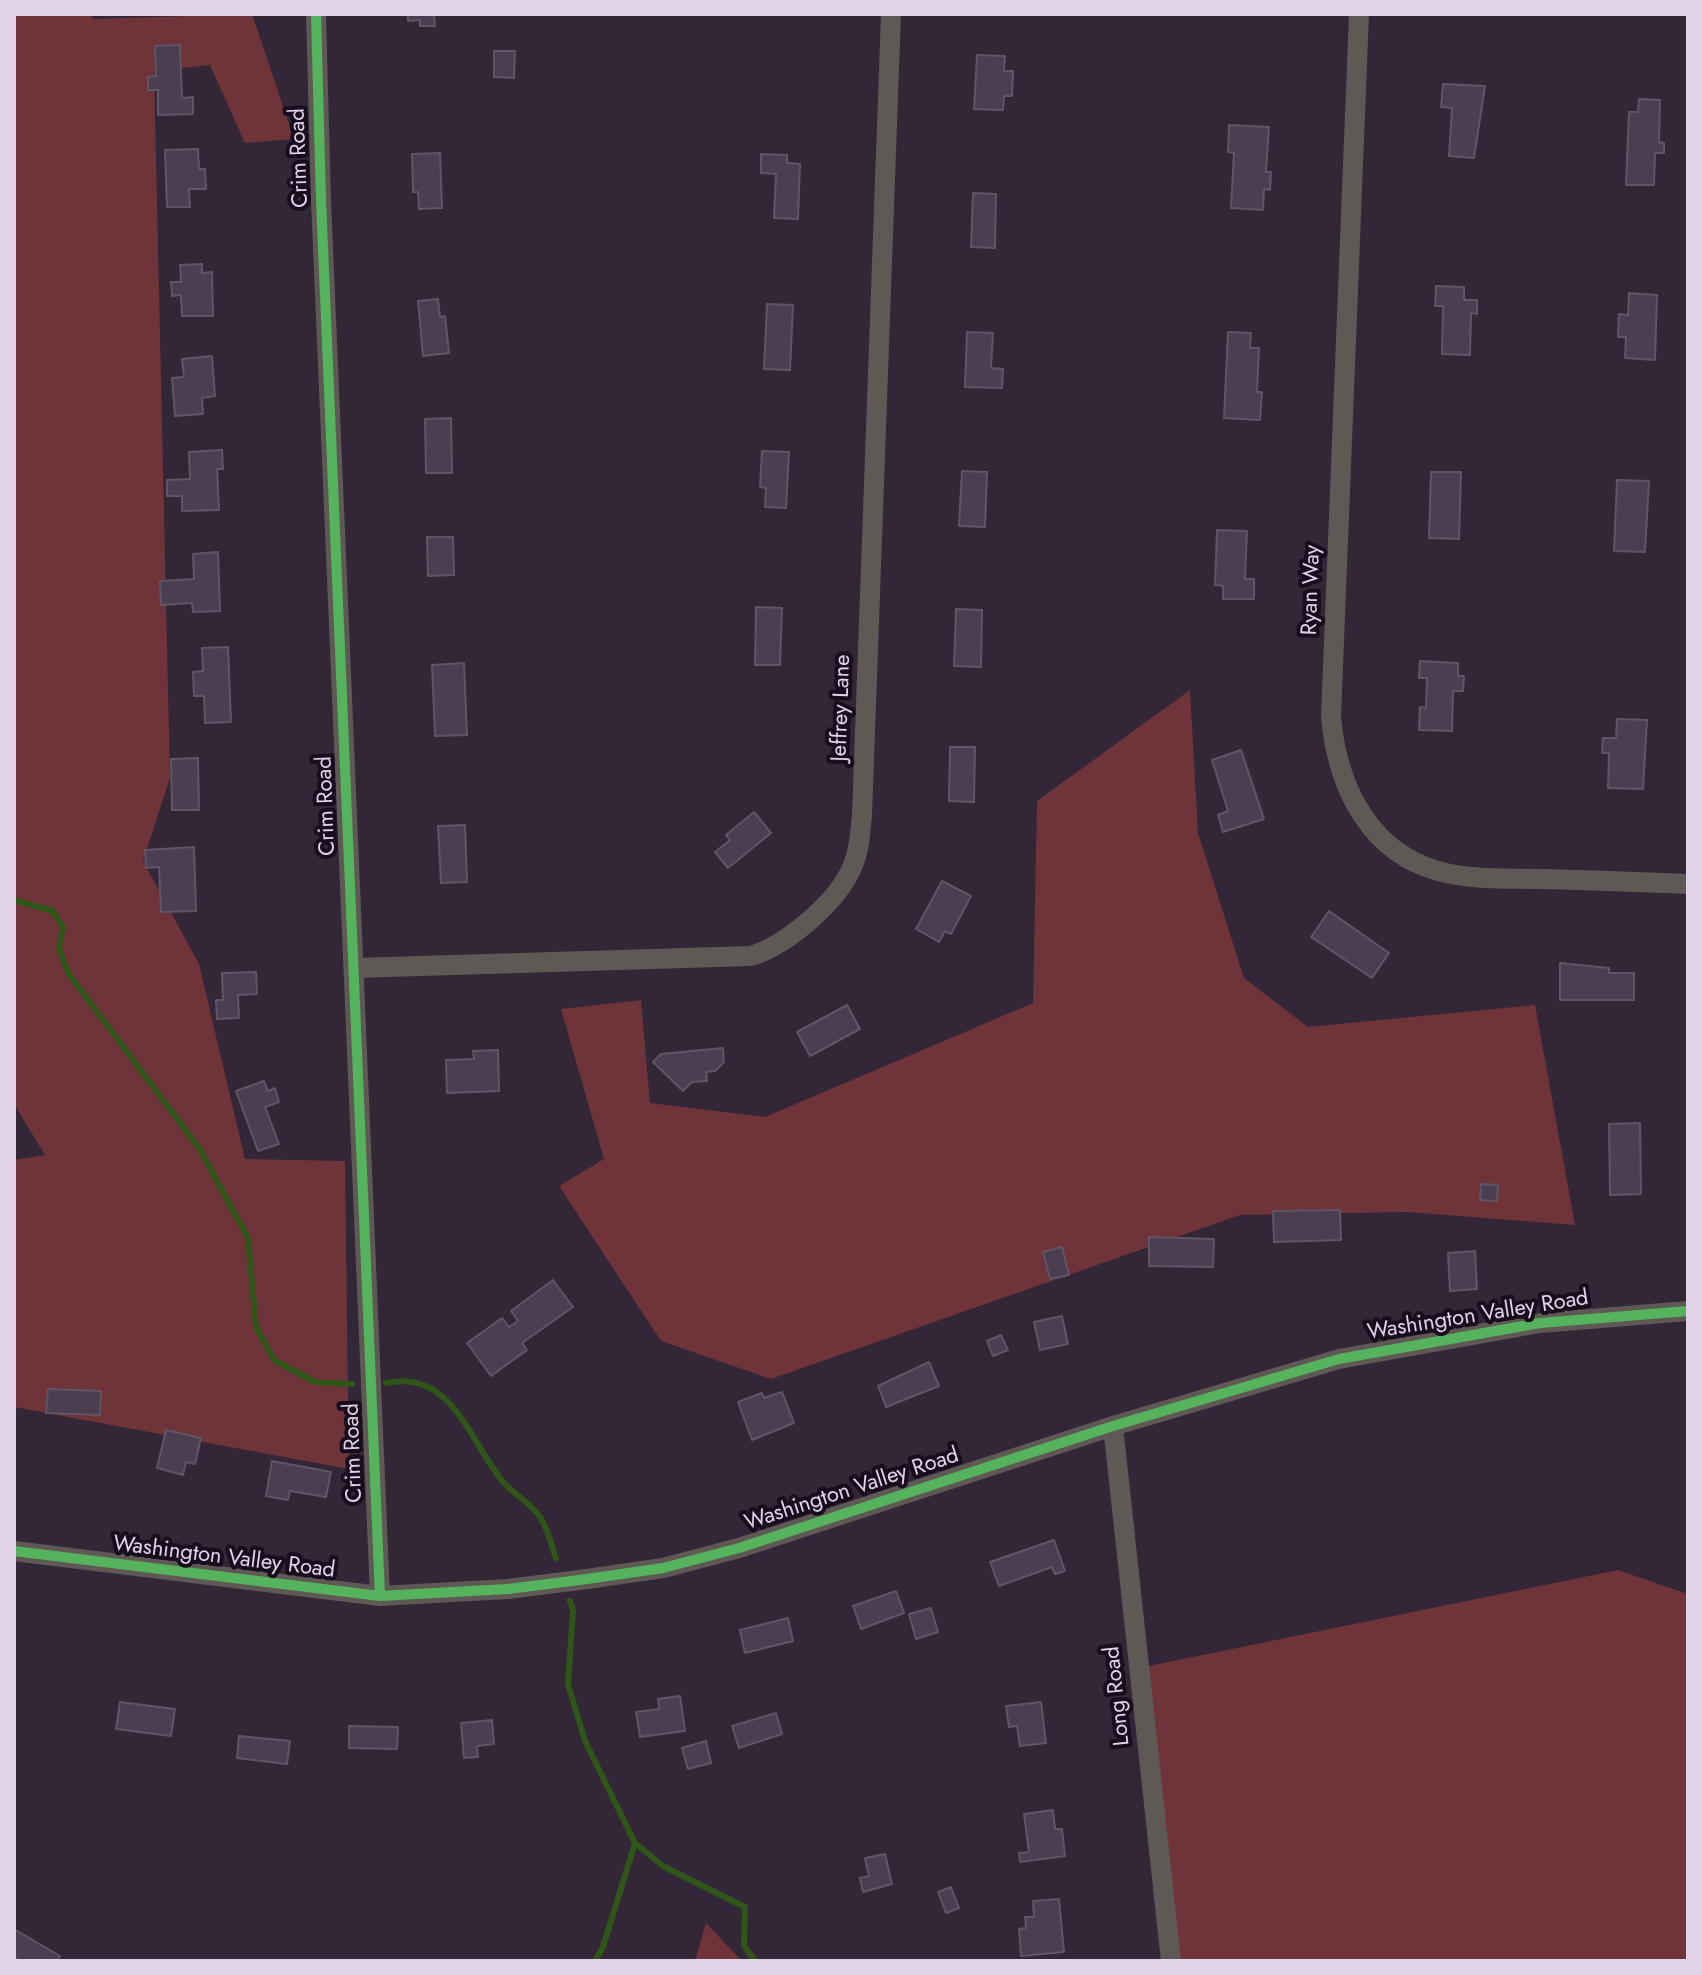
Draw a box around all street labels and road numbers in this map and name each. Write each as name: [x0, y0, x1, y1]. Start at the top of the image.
street label: Crim Road: [285, 108, 315, 208]
street label: Ryan Way: [1297, 544, 1327, 636]
street label: Jeffrey Lane: [827, 654, 857, 762]
street label: Crim Road: [312, 756, 342, 856]
street label: Washington Valley Road: [1366, 1285, 1590, 1347]
street label: Crim Road: [339, 1403, 369, 1503]
street label: Washington Valley Road: [742, 1443, 962, 1537]
street label: Washington Valley Road: [111, 1531, 337, 1585]
street label: Long Road: [1100, 1645, 1136, 1747]

